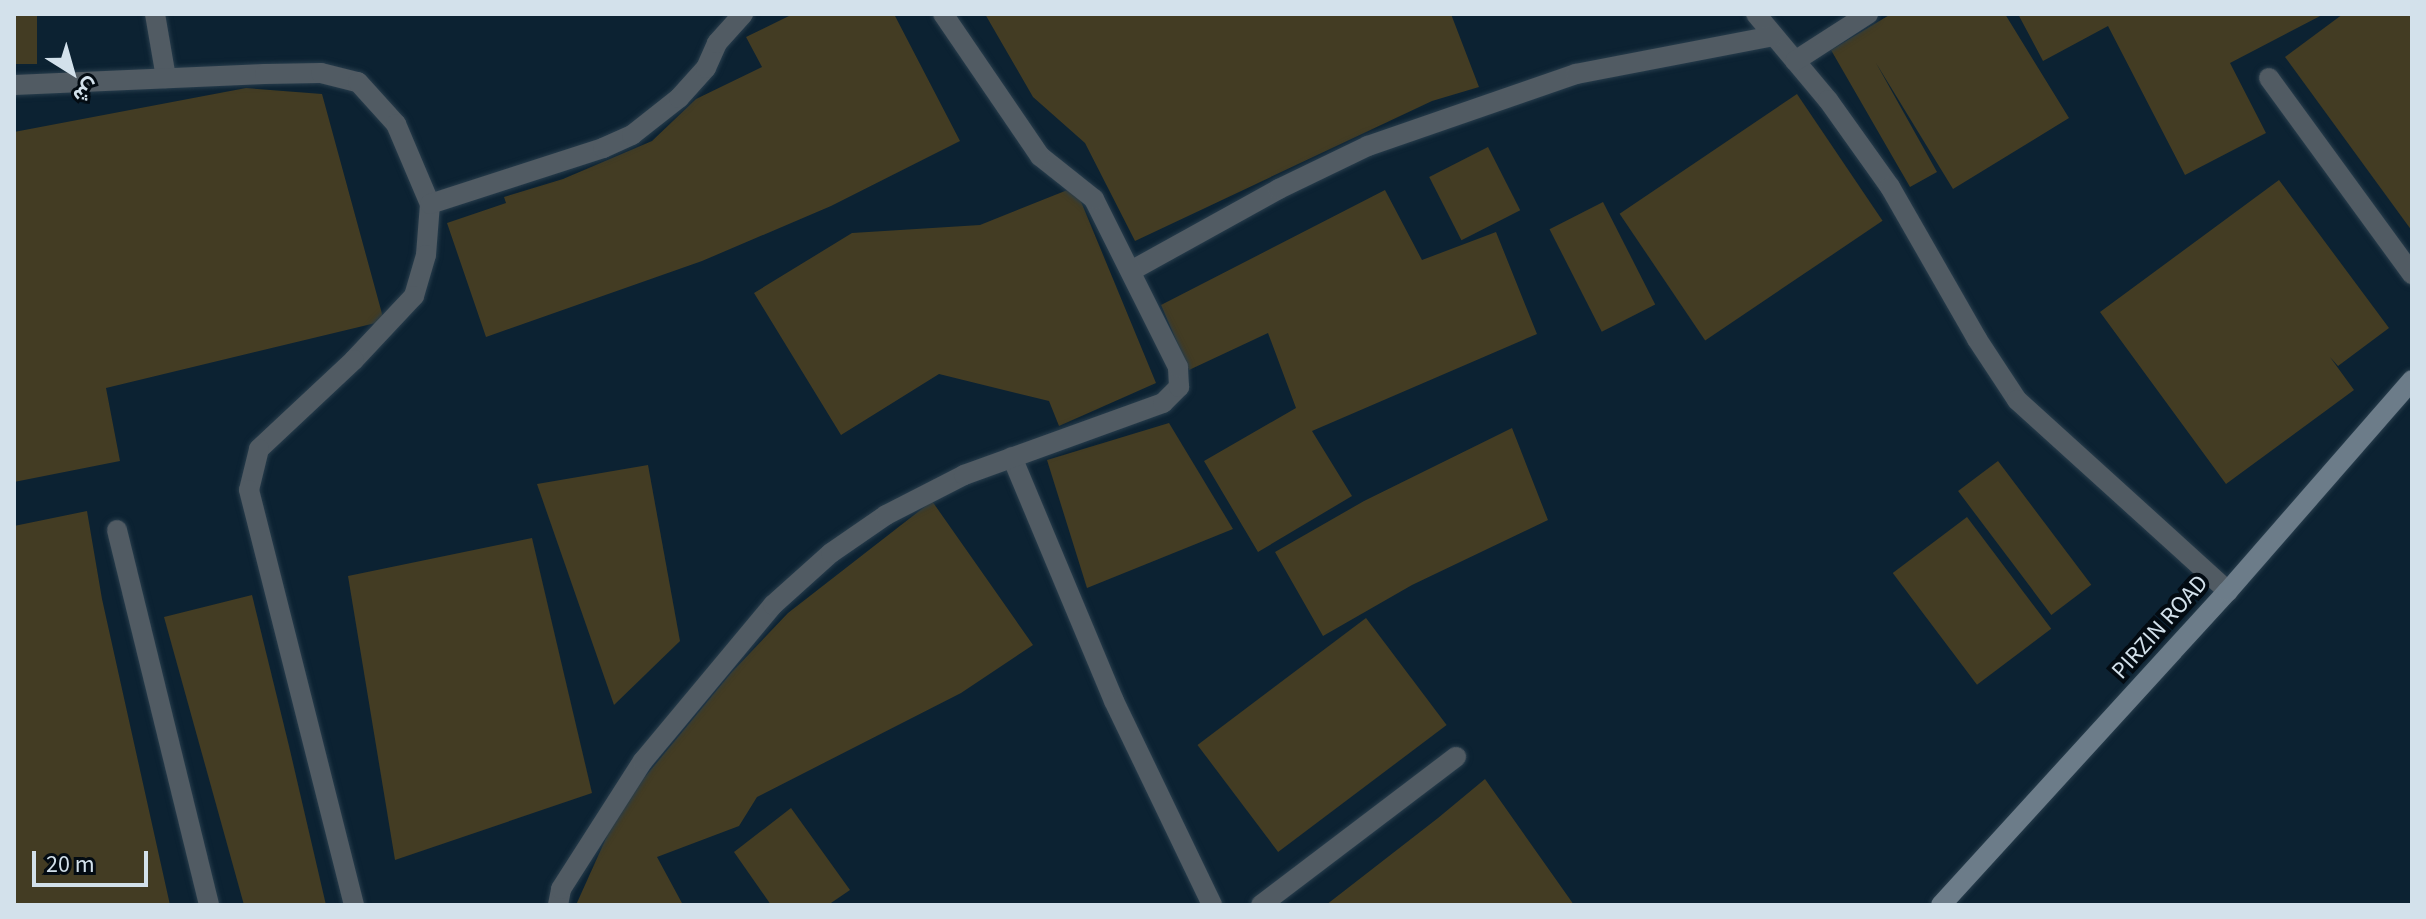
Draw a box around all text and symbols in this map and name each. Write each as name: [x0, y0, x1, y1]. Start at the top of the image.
north arrow: [32, 32, 112, 112]
text: ش: [66, 70, 107, 112]
street label: PIRZIN ROAD: [2106, 569, 2214, 685]
scale bar: [36, 835, 152, 885]
text: 20 m: [46, 847, 95, 882]

